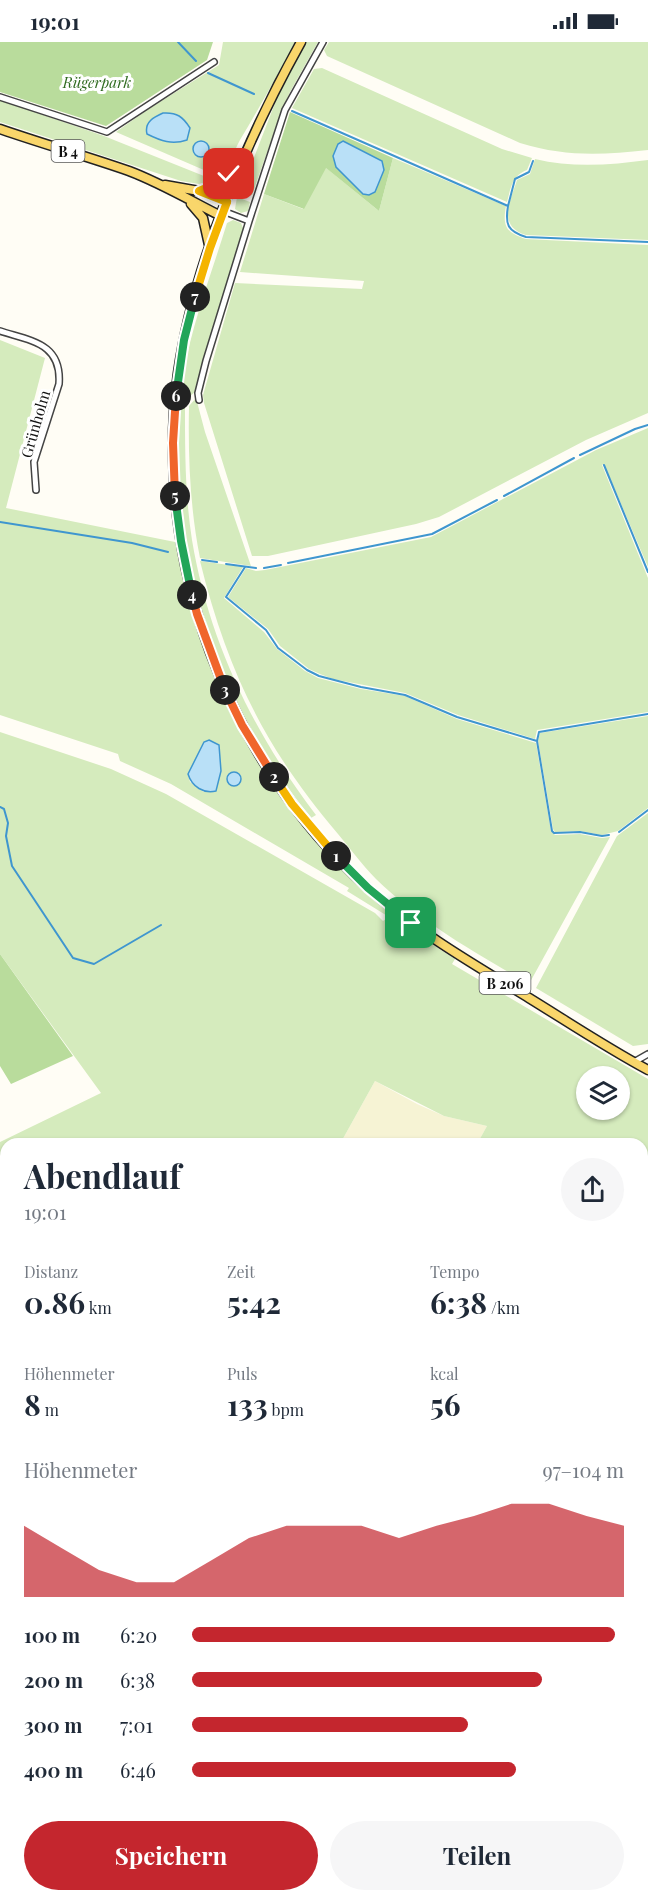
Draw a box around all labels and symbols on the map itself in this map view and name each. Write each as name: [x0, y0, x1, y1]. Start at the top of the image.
park label: Rügerpark: [62, 72, 131, 92]
road number: B 4: [52, 140, 84, 162]
pin: [203, 148, 254, 199]
pin: 7: [180, 282, 210, 312]
pin: 6: [161, 381, 191, 411]
street label: Grünholm: [16, 387, 54, 460]
pin: 5: [160, 481, 190, 511]
pin: 4: [177, 580, 207, 610]
pin: 3: [210, 675, 240, 705]
pin: 2: [259, 762, 289, 792]
pin: 1: [321, 841, 351, 871]
pin: [385, 897, 436, 948]
road number: B 206: [480, 972, 530, 994]

